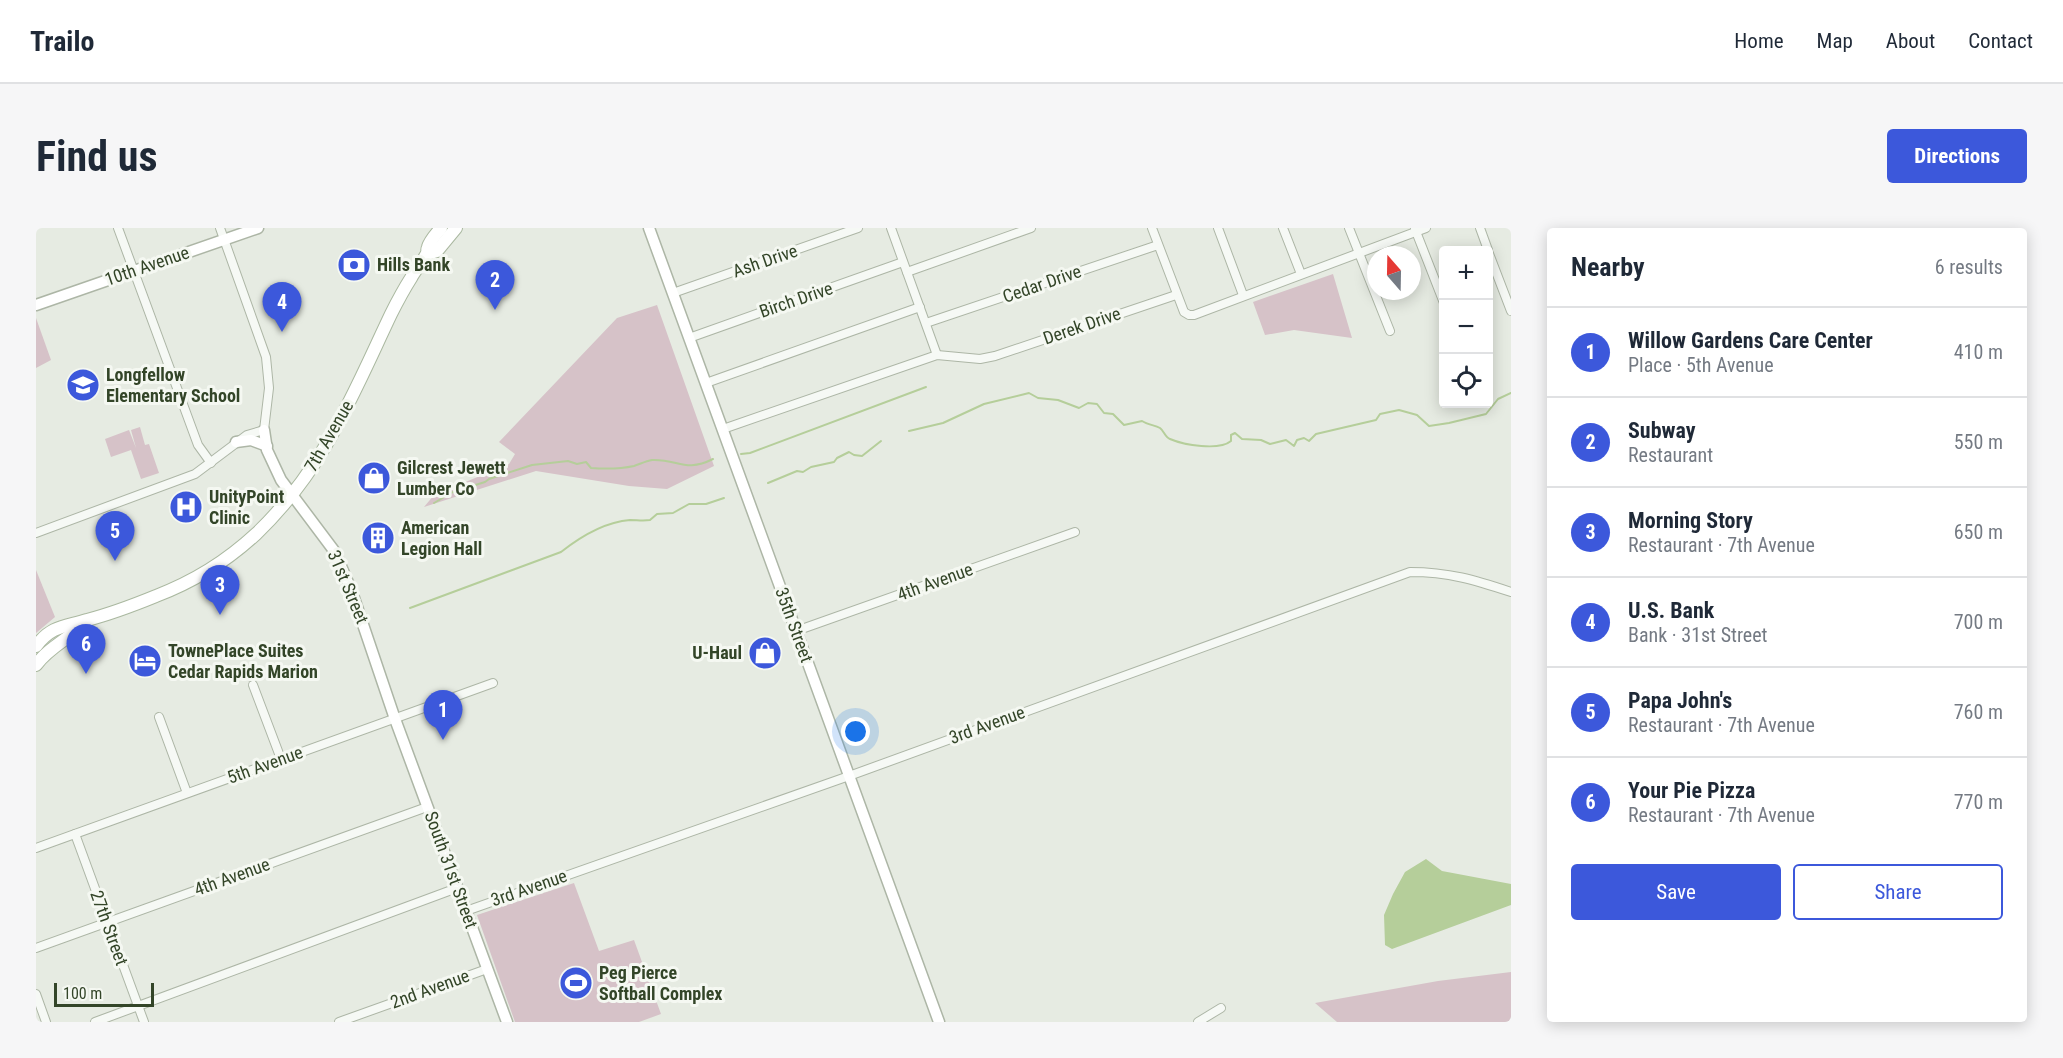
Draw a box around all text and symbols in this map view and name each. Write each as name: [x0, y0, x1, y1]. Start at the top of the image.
text: Trailo: [30, 25, 94, 58]
text: Home: [1734, 29, 1784, 53]
text: Map: [1817, 29, 1853, 53]
text: About: [1886, 29, 1935, 53]
text: Contact: [1968, 29, 2033, 53]
button: Directions: [1887, 129, 2027, 183]
text: Find us: [36, 132, 157, 181]
street label: Ash Drive: [730, 240, 800, 281]
street label: 10th Avenue: [102, 241, 192, 290]
north arrow: [1367, 246, 1421, 300]
map controls: [1439, 246, 1493, 408]
button: +: [1439, 246, 1493, 300]
bank icon: Hills Bank: [336, 247, 372, 283]
text: Nearby: [1571, 252, 1645, 282]
place label: Hills Bank: [377, 254, 450, 275]
text: 6 results: [1935, 255, 2003, 279]
pin: 2: [476, 260, 514, 310]
street label: Cedar Drive: [1000, 260, 1084, 307]
street label: Birch Drive: [756, 277, 835, 322]
pin: 4: [262, 282, 302, 332]
button: −: [1439, 300, 1493, 354]
street label: Derek Drive: [1040, 302, 1123, 349]
text: Willow Gardens Care Center: [1628, 328, 1873, 353]
text: 1: [1585, 340, 1596, 364]
text: 410 m: [1954, 340, 2003, 364]
text: Place · 5th Avenue: [1628, 353, 1774, 377]
button: locate: [1439, 354, 1493, 408]
place label: Longfellow Elementary School: [106, 364, 240, 406]
school or university icon: Longfellow Elementary School: [65, 367, 101, 403]
street label: 7th Avenue: [300, 396, 357, 475]
text: Subway: [1628, 418, 1696, 443]
text: 2: [1585, 430, 1596, 454]
text: 550 m: [1954, 430, 2003, 454]
text: Restaurant: [1628, 443, 1713, 467]
place label: Gilcrest Jewett Lumber Co: [397, 457, 506, 499]
shop icon: Gilcrest Jewett Lumber Co: [356, 460, 392, 496]
place label: UnityPoint Clinic: [209, 486, 285, 528]
hospital icon: UnityPoint Clinic: [168, 489, 204, 525]
text: Morning Story: [1628, 508, 1753, 533]
pin: 5: [96, 512, 134, 561]
place label: American Legion Hall: [401, 517, 482, 559]
building icon: American Legion Hall: [360, 520, 396, 556]
text: 3: [1585, 520, 1596, 544]
text: 650 m: [1954, 520, 2003, 544]
text: Restaurant · 7th Avenue: [1628, 533, 1815, 557]
street label: 31st Street: [324, 547, 373, 627]
street label: 4th Avenue: [894, 558, 975, 605]
pin: 3: [200, 566, 240, 615]
street label: 35th Street: [771, 585, 818, 665]
text: U.S. Bank: [1628, 598, 1714, 623]
text: 4: [1585, 610, 1596, 634]
text: 700 m: [1954, 610, 2003, 634]
text: Bank · 31st Street: [1628, 623, 1768, 647]
pin: 6: [67, 624, 106, 674]
shop icon: U-Haul: [747, 635, 783, 671]
place label: TownePlace Suites Cedar Rapids Marion: [168, 640, 318, 682]
place label: U-Haul: [692, 642, 742, 663]
hotel icon: TownePlace Suites Cedar Rapids Marion: [127, 643, 163, 679]
text: Papa John's: [1628, 688, 1732, 713]
pin: 1: [424, 690, 462, 740]
text: 5: [1585, 700, 1596, 724]
text: 760 m: [1954, 700, 2003, 724]
street label: 3rd Avenue: [946, 701, 1028, 748]
text: Restaurant · 7th Avenue: [1628, 713, 1815, 737]
your location: [841, 717, 870, 746]
street label: 5th Avenue: [224, 741, 305, 788]
text: Your Pie Pizza: [1628, 778, 1755, 803]
text: 6: [1585, 790, 1596, 814]
text: 770 m: [1954, 790, 2003, 814]
text: Restaurant · 7th Avenue: [1628, 803, 1815, 827]
street label: South 31st Street: [421, 809, 482, 931]
street label: 4th Avenue: [191, 853, 272, 900]
button: Save: [1571, 864, 1781, 920]
button: Share: [1793, 864, 2003, 920]
street label: 3rd Avenue: [488, 865, 570, 910]
street label: 27th Street: [86, 888, 133, 968]
place label: Peg Pierce Softball Complex: [599, 962, 722, 1004]
street label: 2nd Avenue: [387, 965, 472, 1013]
sports icon: Peg Pierce Softball Complex: [558, 965, 594, 1001]
scale bar: [54, 980, 154, 1008]
text: 100 m: [63, 984, 102, 1003]

